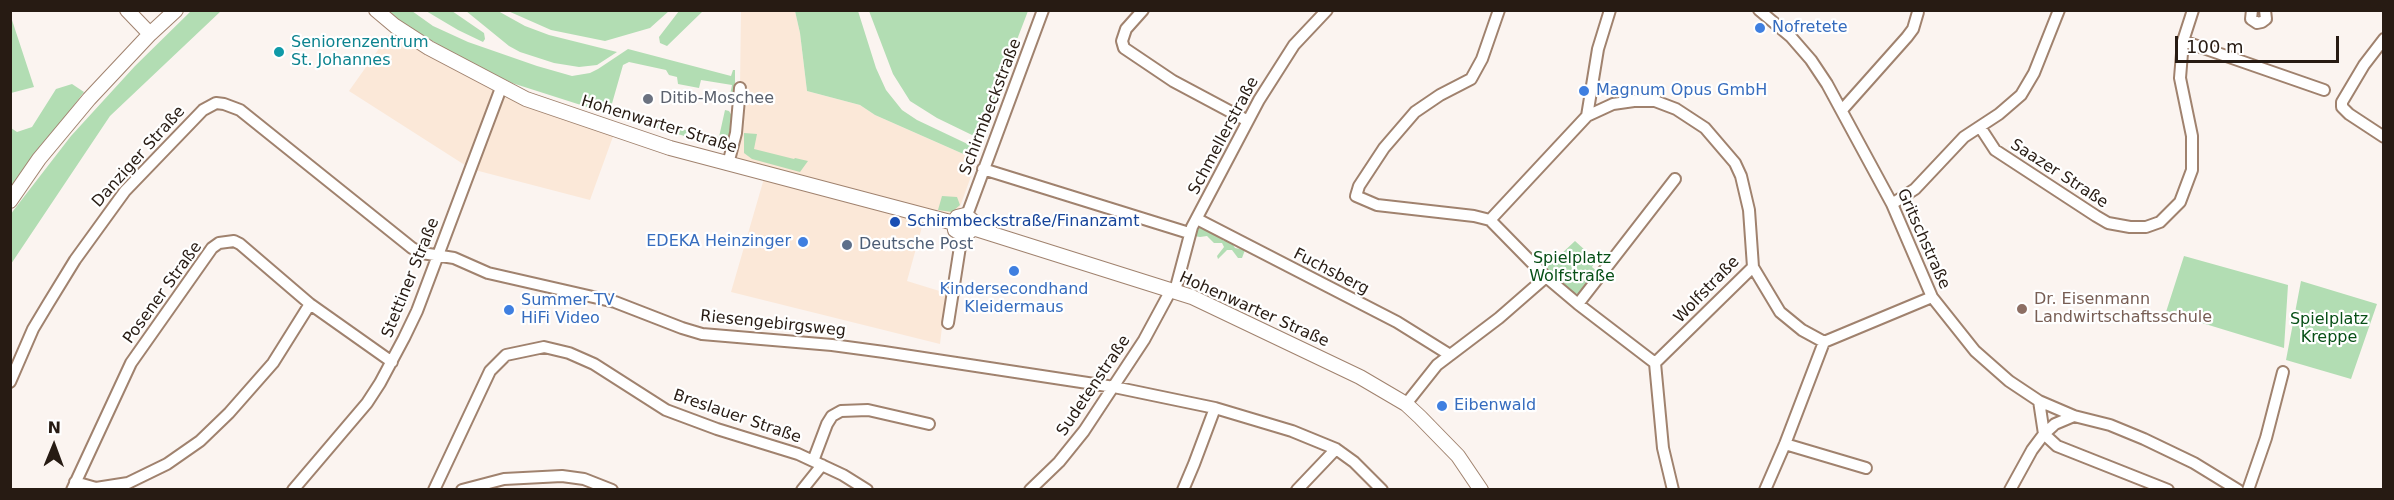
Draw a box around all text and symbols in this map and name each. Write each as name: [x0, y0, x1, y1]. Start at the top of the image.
place label: Nofretete: [1772, 18, 1848, 38]
marker: Nofretete: [1753, 21, 1767, 35]
scale bar: [2178, 24, 2342, 62]
place label: Seniorenzentrum St. Johannes: [291, 33, 429, 71]
street label: Schirmbeckstraße: [956, 36, 1026, 178]
text: 100 m: [2186, 36, 2244, 57]
marker: Seniorenzentrum St. Johannes: [272, 45, 286, 59]
street label: Schmellerstraße: [1185, 74, 1263, 198]
place label: Magnum Opus GmbH: [1596, 81, 1767, 101]
marker: Magnum Opus GmbH: [1577, 84, 1591, 98]
place label: Ditib-Moschee: [660, 89, 774, 109]
street label: Hohenwarter Straße: [579, 92, 739, 158]
marker: Ditib-Moschee: [641, 92, 655, 106]
street label: Danziger Straße: [89, 102, 189, 212]
street label: Saazer Straße: [2007, 135, 2111, 213]
street label: Gritschstraße: [1892, 186, 1954, 292]
place label: Schirmbeckstraße/Finanzamt: [907, 212, 1139, 232]
street label: Stettiner Straße: [378, 215, 444, 341]
marker: Schirmbeckstraße/Finanzamt: [888, 215, 902, 229]
place label: EDEKA Heinzinger: [646, 232, 791, 252]
marker: EDEKA Heinzinger: [796, 235, 810, 249]
place label: Deutsche Post: [859, 235, 973, 255]
street label: Posener Straße: [120, 238, 206, 348]
marker: Deutsche Post: [840, 238, 854, 252]
street label: Fuchsberg: [1290, 245, 1372, 299]
park label: Spielplatz Wolfstraße: [1529, 249, 1615, 287]
street label: Wolfstraße: [1670, 253, 1744, 327]
marker: Kindersecondhand Kleidermaus: [1007, 264, 1021, 278]
street label: Hohenwarter Straße: [1176, 268, 1332, 352]
place label: Kindersecondhand Kleidermaus: [940, 280, 1088, 318]
place label: Dr. Eisenmann Landwirtschaftsschule: [2034, 290, 2212, 328]
place label: Summer TV HiFi Video: [521, 291, 615, 329]
marker: Dr. Eisenmann Landwirtschaftsschule: [2015, 302, 2029, 316]
marker: Summer TV HiFi Video: [502, 303, 516, 317]
street label: Riesengebirgsweg: [699, 307, 847, 341]
park label: Spielplatz Kreppe: [2290, 310, 2368, 348]
street label: Sudetenstraße: [1053, 332, 1135, 440]
street label: Breslauer Straße: [671, 386, 803, 448]
place label: Eibenwald: [1454, 396, 1536, 416]
marker: Eibenwald: [1435, 399, 1449, 413]
north arrow: [24, 416, 84, 476]
text: N: [47, 418, 61, 437]

